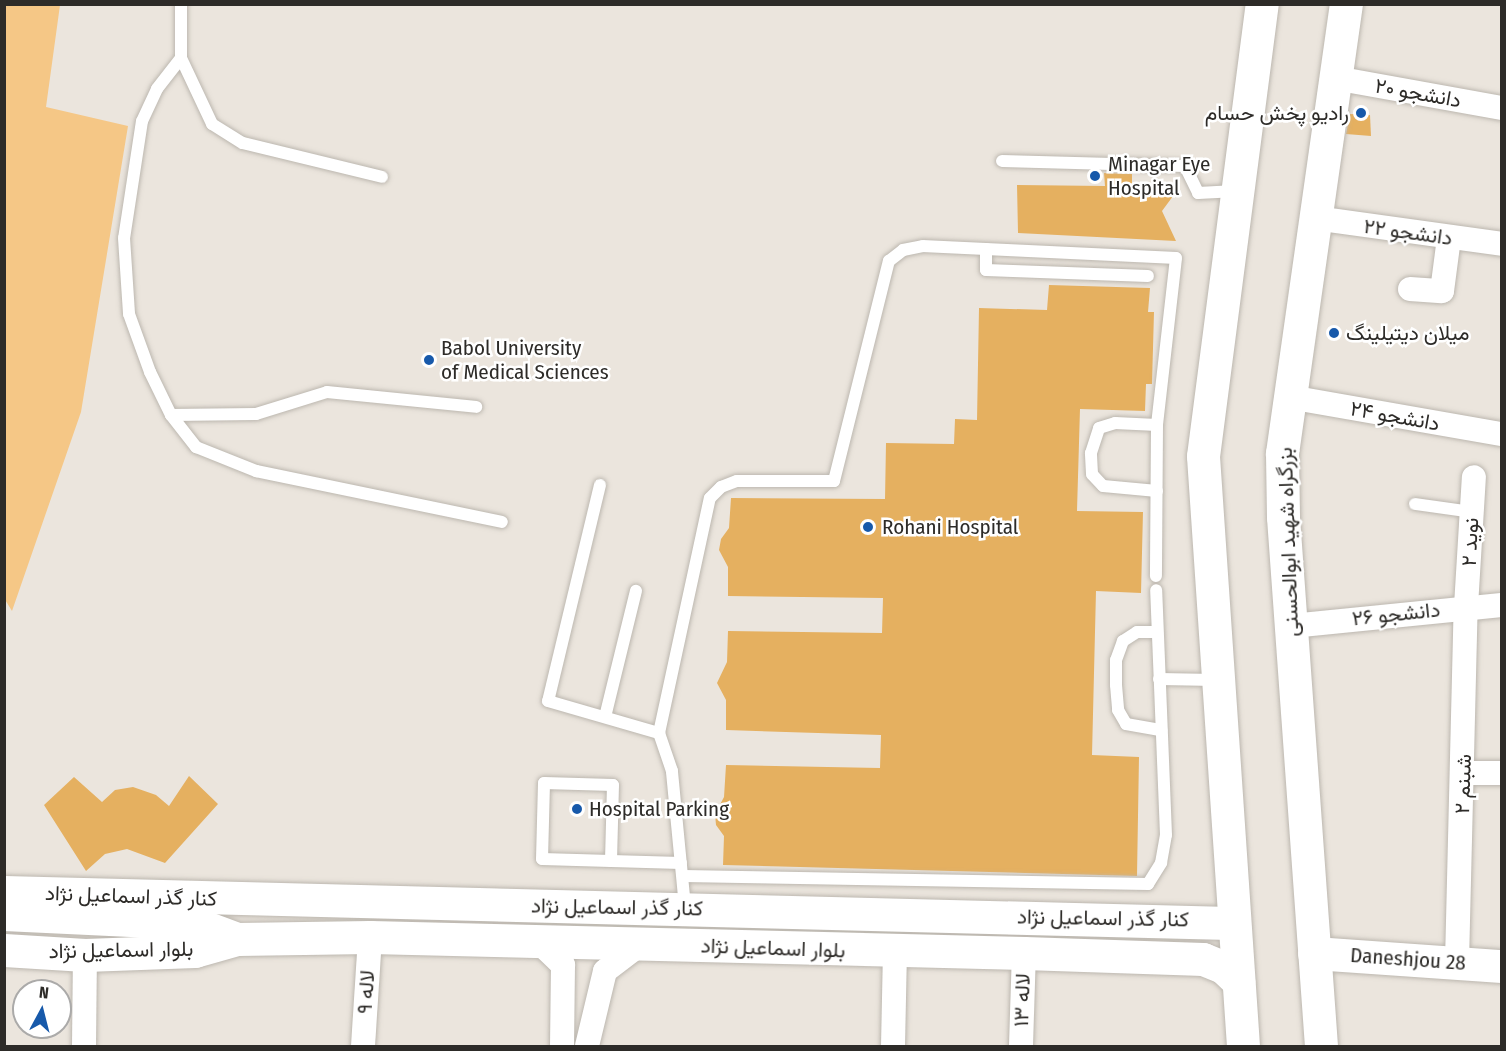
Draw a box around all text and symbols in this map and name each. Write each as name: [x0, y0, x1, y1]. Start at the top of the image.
street label: دانشجو ۲۰: [1373, 73, 1463, 113]
place label: رادیو پخش حسام: [1205, 100, 1349, 126]
marker: رادیو پخش حسام: [1354, 106, 1368, 120]
place label: Minagar Eye Hospital: [1108, 151, 1210, 201]
marker: Minagar Eye Hospital: [1086, 167, 1104, 185]
street label: دانشجو ۲۲: [1362, 213, 1454, 251]
place label: میلان دیتیلینگ: [1346, 320, 1470, 346]
marker: میلان دیتیلینگ: [1327, 326, 1341, 340]
place label: Babol University of Medical Sciences: [441, 335, 609, 385]
marker: Babol University of Medical Sciences: [422, 353, 436, 367]
street label: دانشجو ۲۴: [1348, 396, 1442, 436]
street label: بزرگراه شهید ابوالحسنی: [1272, 447, 1304, 637]
place label: Rohani Hospital: [882, 514, 1018, 540]
street label: نوید ۲: [1456, 517, 1484, 567]
marker: Rohani Hospital: [859, 518, 877, 536]
street label: دانشجو ۲۶: [1351, 597, 1441, 631]
street label: شبنم ۲: [1449, 754, 1477, 814]
place label: Hospital Parking: [589, 796, 729, 822]
marker: Hospital Parking: [570, 802, 584, 816]
street label: کنار گذر اسماعیل نژاد: [45, 880, 217, 912]
street label: کنار گذر اسماعیل نژاد: [531, 893, 703, 921]
street label: کنار گذر اسماعیل نژاد: [1017, 904, 1189, 932]
street label: بلوار اسماعیل نژاد: [700, 933, 846, 963]
street label: بلوار اسماعیل نژاد: [48, 936, 194, 964]
street label: Daneshjou 28: [1349, 942, 1467, 976]
street label: لاله ۹: [352, 969, 380, 1015]
street label: لاله ۱۳: [1008, 973, 1036, 1027]
north arrow: [12, 979, 72, 1039]
text: N: [38, 983, 50, 1003]

